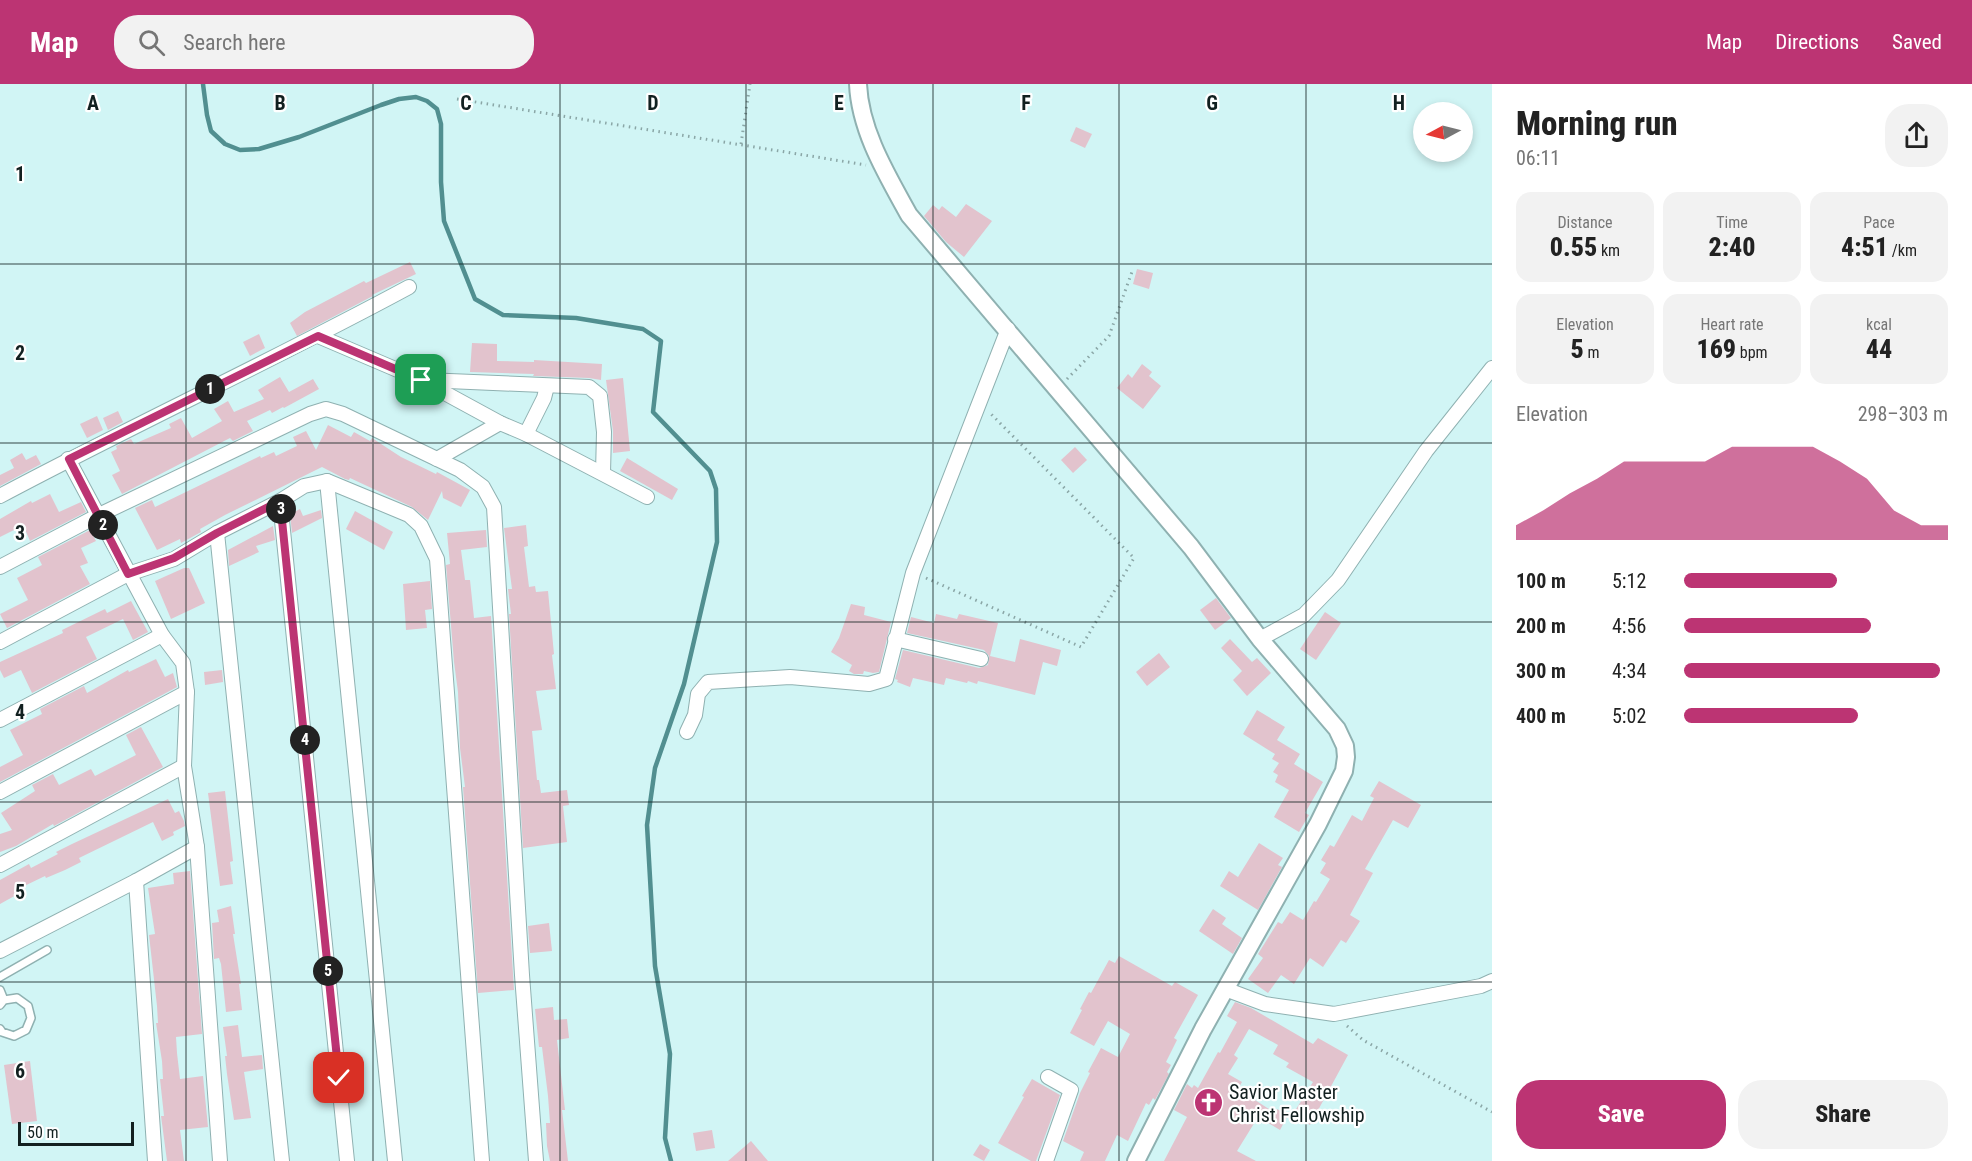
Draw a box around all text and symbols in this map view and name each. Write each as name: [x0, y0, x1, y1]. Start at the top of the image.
search box: [114, 15, 534, 69]
text: Map: [30, 26, 78, 59]
icon: search: [135, 26, 168, 59]
text: Search here: [183, 30, 286, 55]
text: Map: [1706, 30, 1742, 54]
text: Directions: [1775, 30, 1859, 54]
text: Saved: [1892, 30, 1942, 54]
text: A: [87, 91, 99, 115]
text: B: [274, 91, 286, 115]
text: C: [460, 91, 472, 115]
text: D: [647, 91, 659, 115]
text: E: [834, 91, 844, 115]
text: F: [1021, 91, 1031, 115]
text: G: [1206, 91, 1218, 115]
text: H: [1393, 91, 1405, 115]
north arrow: [1413, 102, 1473, 162]
map controls: [1413, 102, 1473, 162]
text: Morning run: [1516, 104, 1678, 143]
button: share: [1885, 104, 1948, 167]
text: 06:11: [1516, 146, 1560, 170]
text: 1: [15, 162, 25, 186]
text: Distance: [1557, 213, 1613, 232]
text: Time: [1716, 213, 1748, 232]
text: Pace: [1863, 213, 1895, 232]
text: 0.55: [1550, 232, 1597, 262]
text: 2:40: [1709, 232, 1756, 262]
text: 4:51: [1841, 232, 1888, 262]
text: km: [1597, 241, 1620, 260]
text: /km: [1888, 241, 1917, 260]
text: Elevation: [1556, 315, 1614, 334]
text: Heart rate: [1700, 315, 1764, 334]
text: kcal: [1866, 315, 1892, 334]
text: 5: [1571, 334, 1584, 364]
text: 169: [1696, 334, 1736, 364]
text: 44: [1866, 334, 1892, 364]
text: 2: [15, 341, 25, 365]
text: m: [1584, 343, 1599, 362]
text: bpm: [1736, 343, 1768, 362]
pin: [395, 354, 446, 405]
icon: arrive: [404, 363, 437, 396]
pin: 1: [195, 374, 225, 404]
text: 1: [206, 379, 214, 398]
text: Elevation: [1516, 402, 1588, 426]
text: 298–303 m: [1858, 402, 1948, 426]
pin: 3: [266, 494, 296, 524]
text: 3: [277, 499, 285, 518]
pin: 2: [88, 510, 118, 540]
text: 2: [99, 515, 107, 534]
text: 3: [15, 521, 25, 545]
text: 100 m: [1516, 569, 1566, 593]
text: 5:12: [1612, 569, 1646, 593]
text: 200 m: [1516, 614, 1566, 638]
text: 4:56: [1612, 614, 1646, 638]
text: 300 m: [1516, 659, 1566, 683]
text: 4:34: [1612, 659, 1646, 683]
text: 4: [15, 700, 25, 724]
text: 400 m: [1516, 704, 1566, 728]
text: 5:02: [1612, 704, 1646, 728]
pin: 4: [290, 725, 320, 755]
text: 4: [301, 730, 309, 749]
text: 5: [15, 880, 25, 904]
pin: 5: [313, 956, 343, 986]
text: 5: [324, 961, 332, 980]
pin: [313, 1052, 364, 1103]
text: 6: [15, 1059, 25, 1083]
icon: check: [322, 1061, 355, 1094]
place label: Savior Master Christ Fellowship: [1229, 1080, 1365, 1127]
button: Save: [1516, 1080, 1726, 1149]
button: Share: [1738, 1080, 1948, 1149]
church icon: Savior Master Christ Fellowship: [1192, 1087, 1224, 1119]
scale bar: [18, 1119, 134, 1146]
text: 50 m: [27, 1123, 59, 1142]

